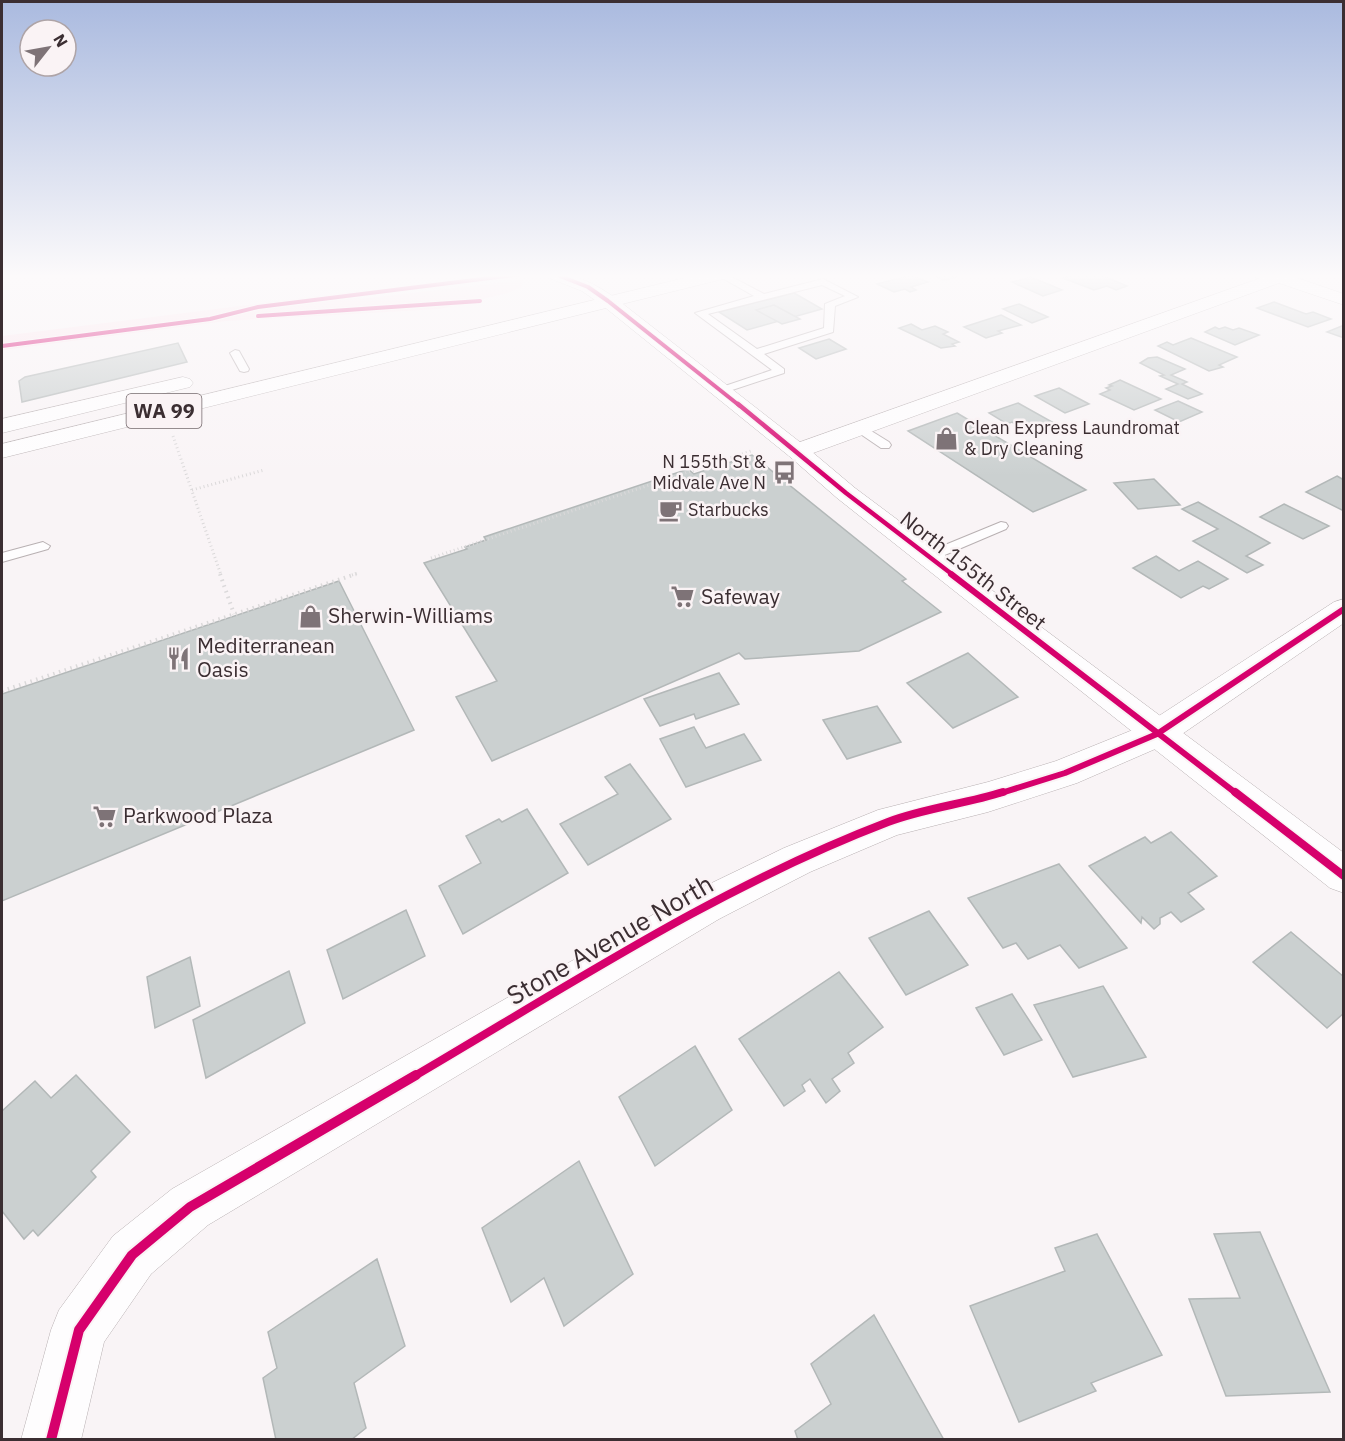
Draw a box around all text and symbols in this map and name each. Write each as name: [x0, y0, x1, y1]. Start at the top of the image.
north arrow: [18, 18, 78, 78]
text: N: [49, 30, 72, 50]
road number: WA 99: [126, 394, 201, 428]
place label: Clean Express Laundromat & Dry Cleaning: [964, 416, 1180, 460]
shop icon: Clean Express Laundromat & Dry Cleaning: [933, 425, 959, 451]
place label: N 155th St & Midvale Ave N: [652, 450, 766, 494]
bus stop icon: N 155th St & Midvale Ave N: [771, 459, 797, 485]
cafe icon: Starbucks: [657, 497, 683, 523]
place label: Starbucks: [688, 498, 769, 521]
street label: North 155th Street: [895, 504, 1052, 636]
place label: Safeway: [701, 582, 781, 610]
supermarket icon: Safeway: [670, 584, 696, 610]
place label: Sherwin-Williams: [328, 601, 493, 629]
shop icon: Sherwin-Williams: [297, 603, 323, 629]
place label: Mediterranean Oasis: [197, 631, 335, 683]
restaurant icon: Mediterranean Oasis: [166, 645, 192, 671]
place label: Parkwood Plaza: [123, 801, 273, 829]
supermarket icon: Parkwood Plaza: [92, 803, 118, 829]
street label: Stone Avenue North: [500, 866, 719, 1012]

